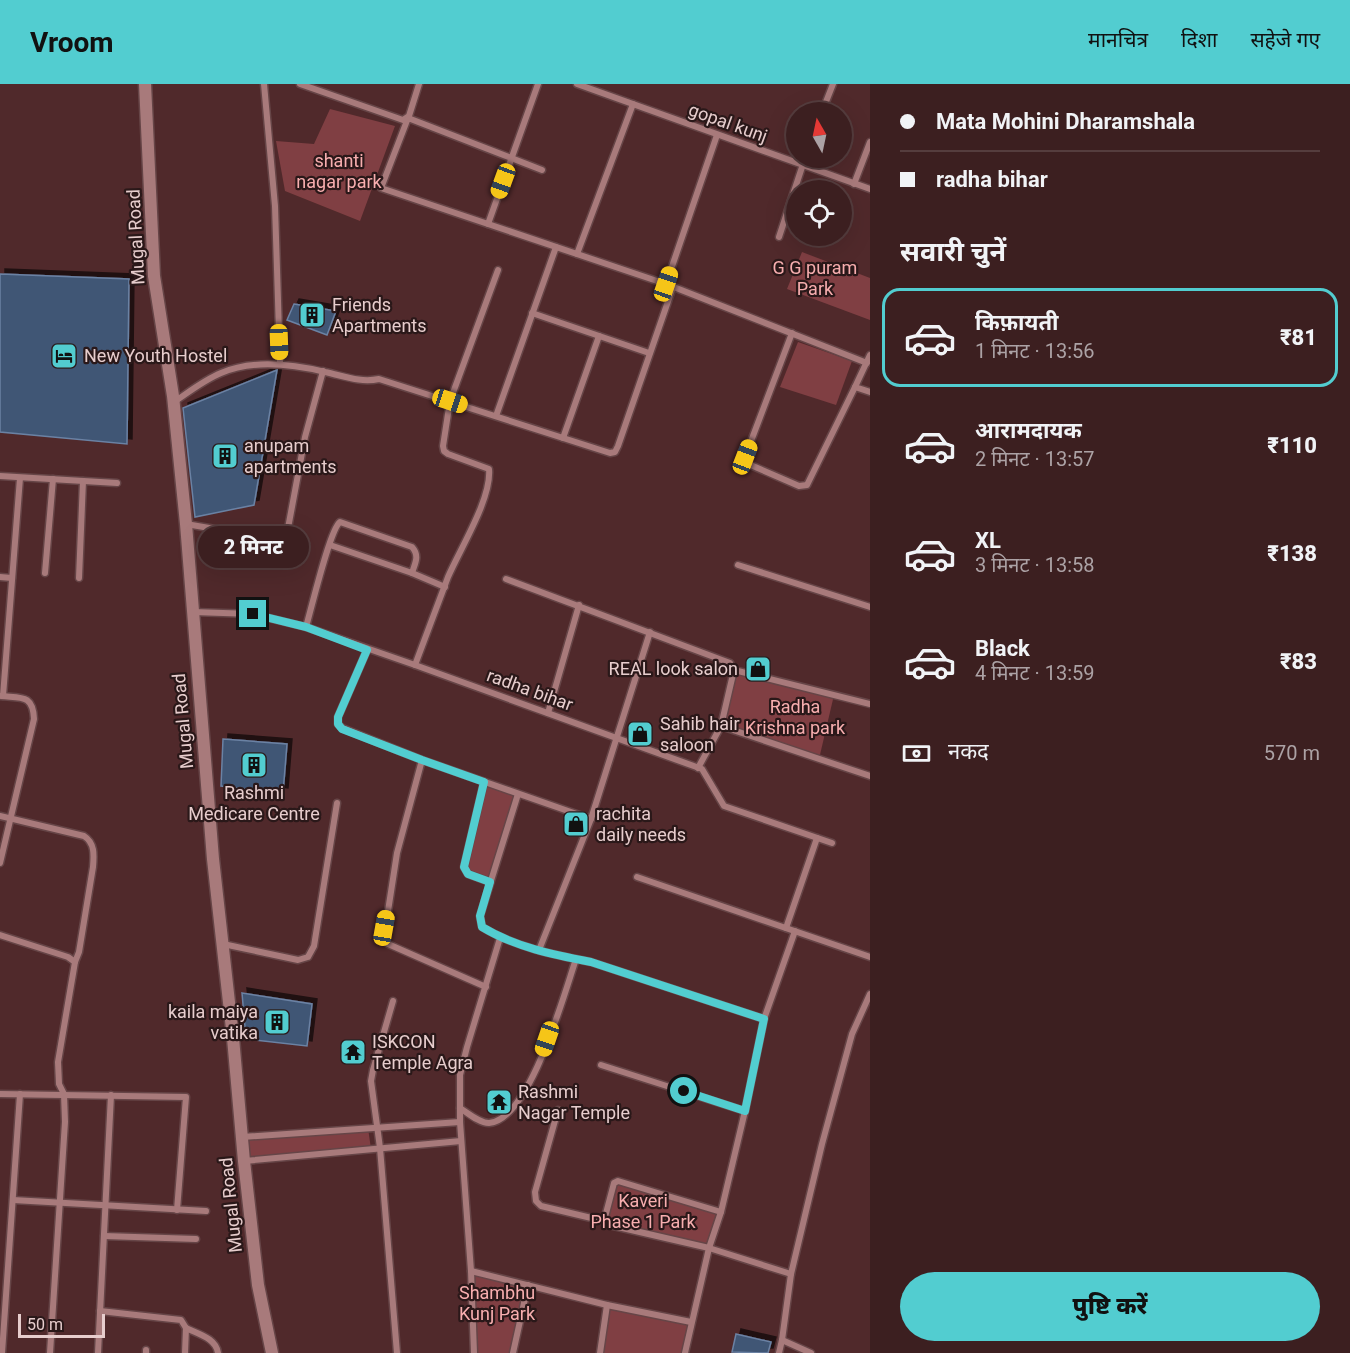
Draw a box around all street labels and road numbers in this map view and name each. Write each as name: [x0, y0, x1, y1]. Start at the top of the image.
street label: gopal kunj: [686, 99, 770, 146]
street label: Mugal Road: [123, 189, 148, 285]
street label: radha bihar: [484, 664, 576, 715]
street label: Mugal Road: [168, 672, 197, 770]
street label: Mugal Road: [215, 1156, 246, 1254]

